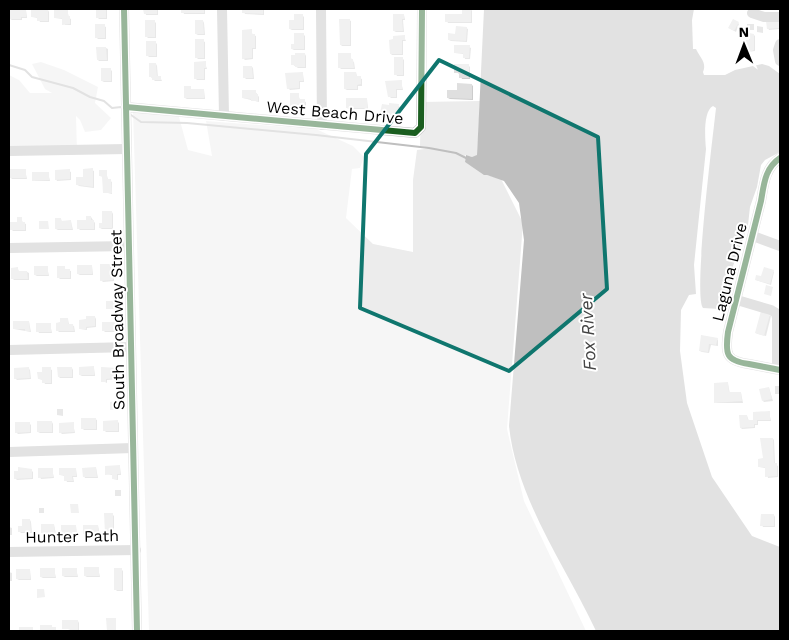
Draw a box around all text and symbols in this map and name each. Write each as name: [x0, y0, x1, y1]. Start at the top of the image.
north arrow: [719, 20, 769, 70]
text: N: [738, 24, 749, 40]
street label: West Beach Drive: [266, 97, 404, 128]
street label: Laguna Drive: [708, 221, 751, 323]
street label: South Broadway Street: [106, 229, 129, 410]
water label: Fox River: [575, 292, 600, 371]
street label: Hunter Path: [25, 526, 119, 547]

